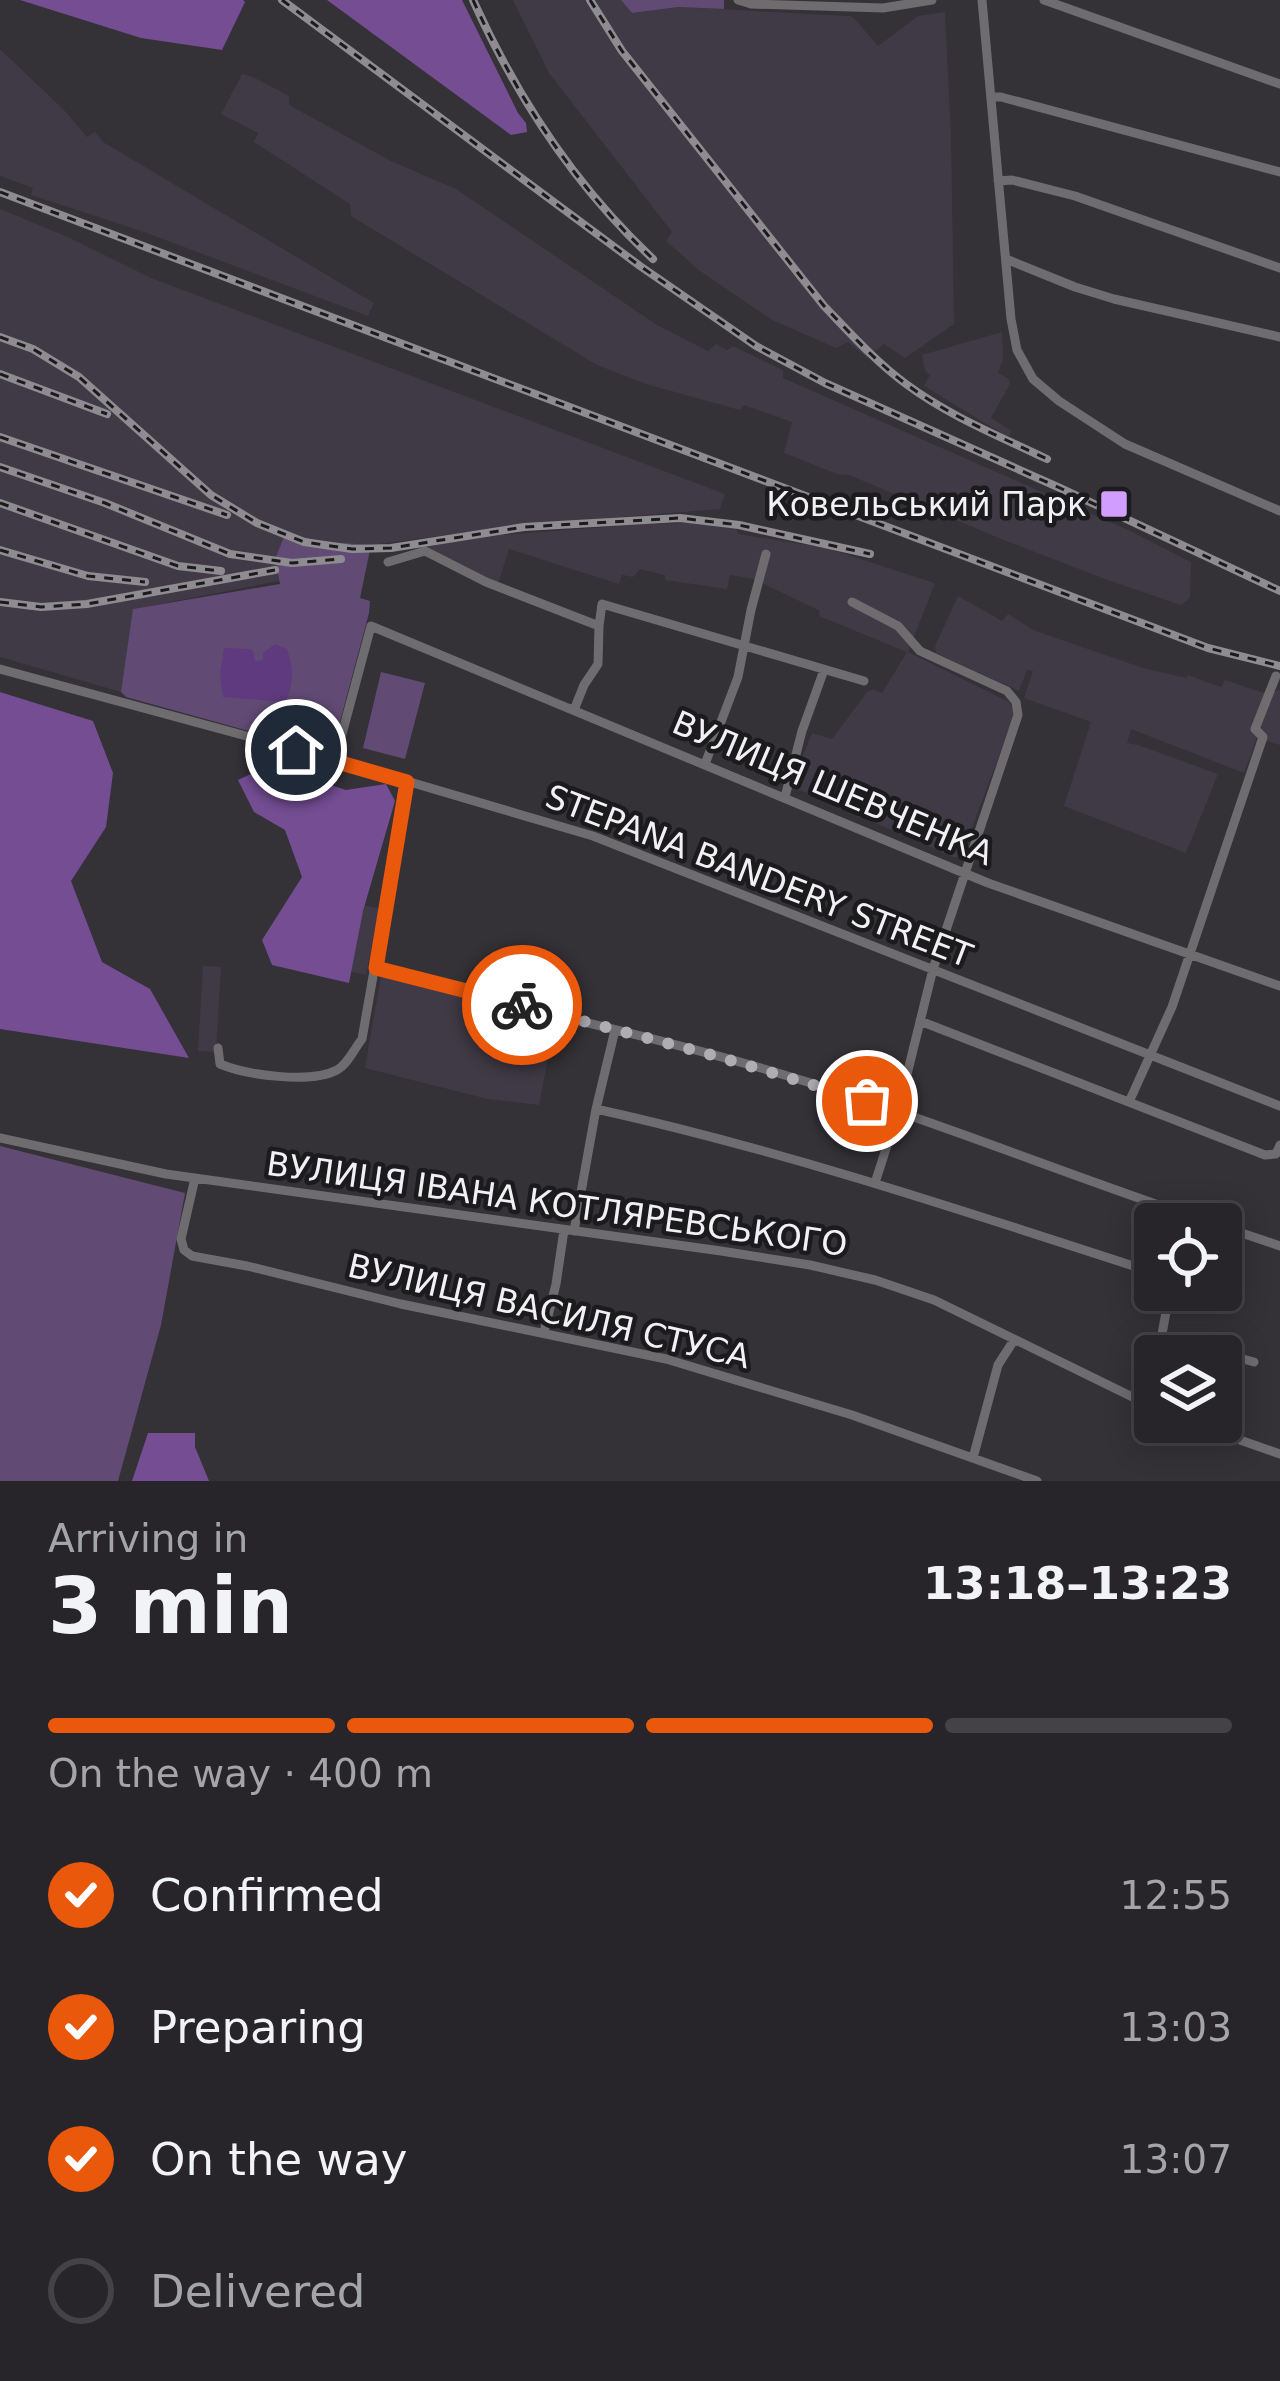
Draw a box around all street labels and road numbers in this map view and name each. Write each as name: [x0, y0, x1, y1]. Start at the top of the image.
street label: ВУЛИЦЯ ШЕВЧЕНКА: [667, 703, 1000, 873]
street label: STEPANA BANDERY STREET: [540, 777, 979, 976]
street label: ВУЛИЦЯ ІВАНА КОТЛЯРЕВСЬКОГО: [264, 1144, 850, 1264]
street label: ВУЛИЦЯ ВАСИЛЯ СТУСА: [344, 1246, 754, 1376]

